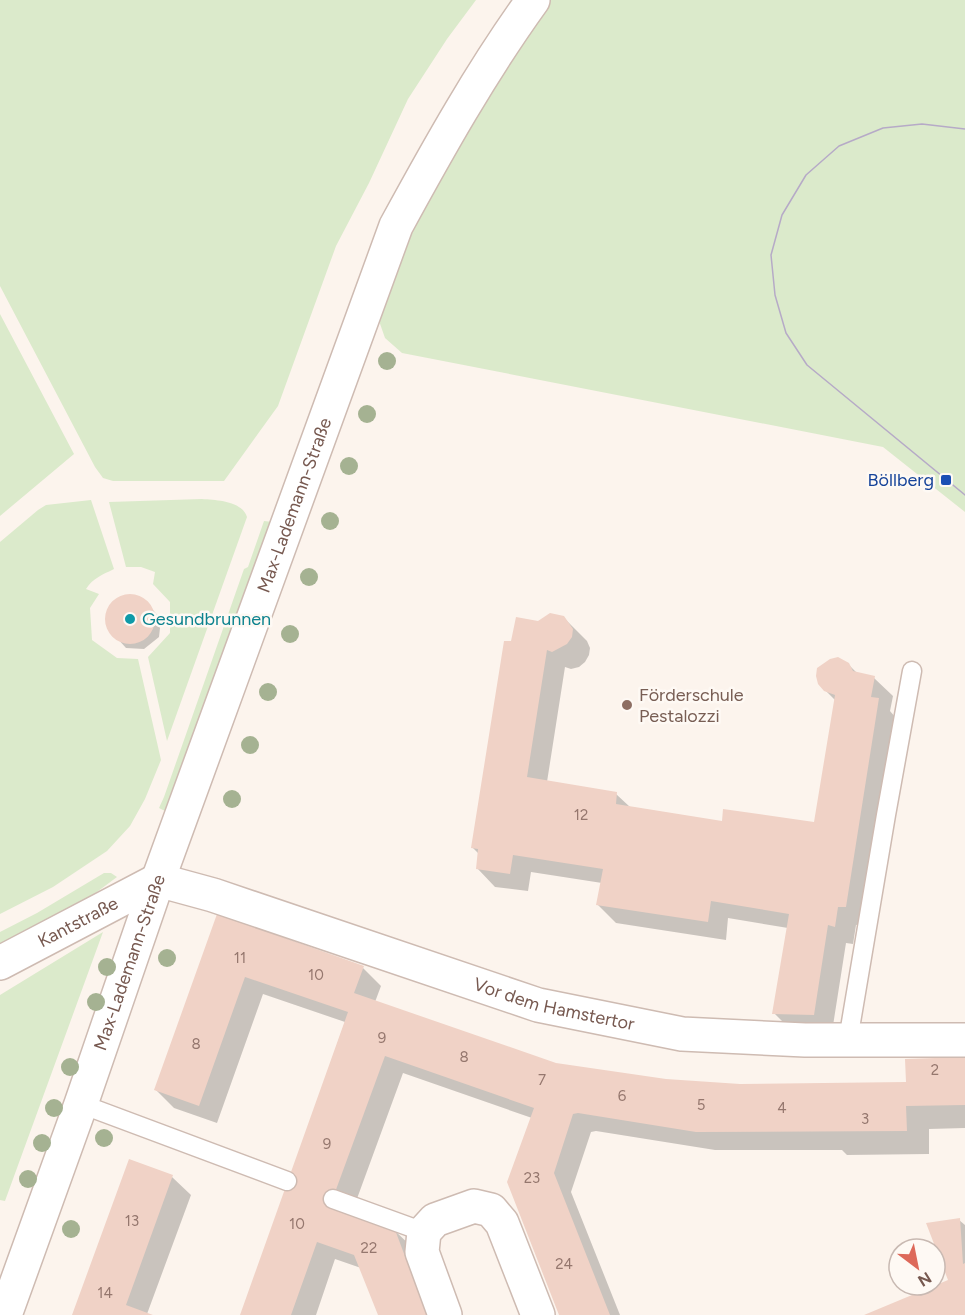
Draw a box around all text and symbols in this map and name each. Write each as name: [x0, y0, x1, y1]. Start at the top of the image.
street label: Max-Lademann-Straße: [252, 414, 336, 596]
place label: Böllberg: [868, 469, 934, 491]
marker: Böllberg: [939, 473, 953, 487]
place label: Gesundbrunnen: [142, 608, 271, 630]
marker: Gesundbrunnen: [123, 612, 137, 626]
place label: Förderschule Pestalozzi: [639, 684, 744, 727]
marker: Förderschule Pestalozzi: [620, 698, 634, 712]
house number: 12: [574, 806, 588, 824]
street label: Max-Lademann-Straße: [89, 871, 170, 1053]
street label: Kantstraße: [34, 892, 122, 952]
house number: 11: [234, 949, 246, 967]
house number: 10: [308, 966, 324, 984]
street label: Vor dem Hamstertor: [471, 973, 636, 1035]
house number: 9: [378, 1029, 386, 1047]
house number: 8: [191, 1035, 201, 1053]
house number: 8: [459, 1048, 469, 1066]
house number: 2: [931, 1061, 939, 1079]
house number: 7: [538, 1071, 546, 1089]
house number: 6: [618, 1087, 627, 1105]
house number: 5: [697, 1096, 705, 1114]
house number: 4: [777, 1099, 787, 1117]
house number: 3: [861, 1110, 869, 1128]
house number: 9: [323, 1135, 331, 1153]
house number: 23: [524, 1169, 540, 1187]
house number: 13: [125, 1212, 139, 1230]
house number: 10: [289, 1215, 305, 1233]
north arrow: [887, 1237, 947, 1297]
house number: 22: [361, 1239, 377, 1257]
house number: 24: [555, 1255, 573, 1273]
text: N: [914, 1268, 935, 1291]
house number: 14: [97, 1284, 113, 1302]

